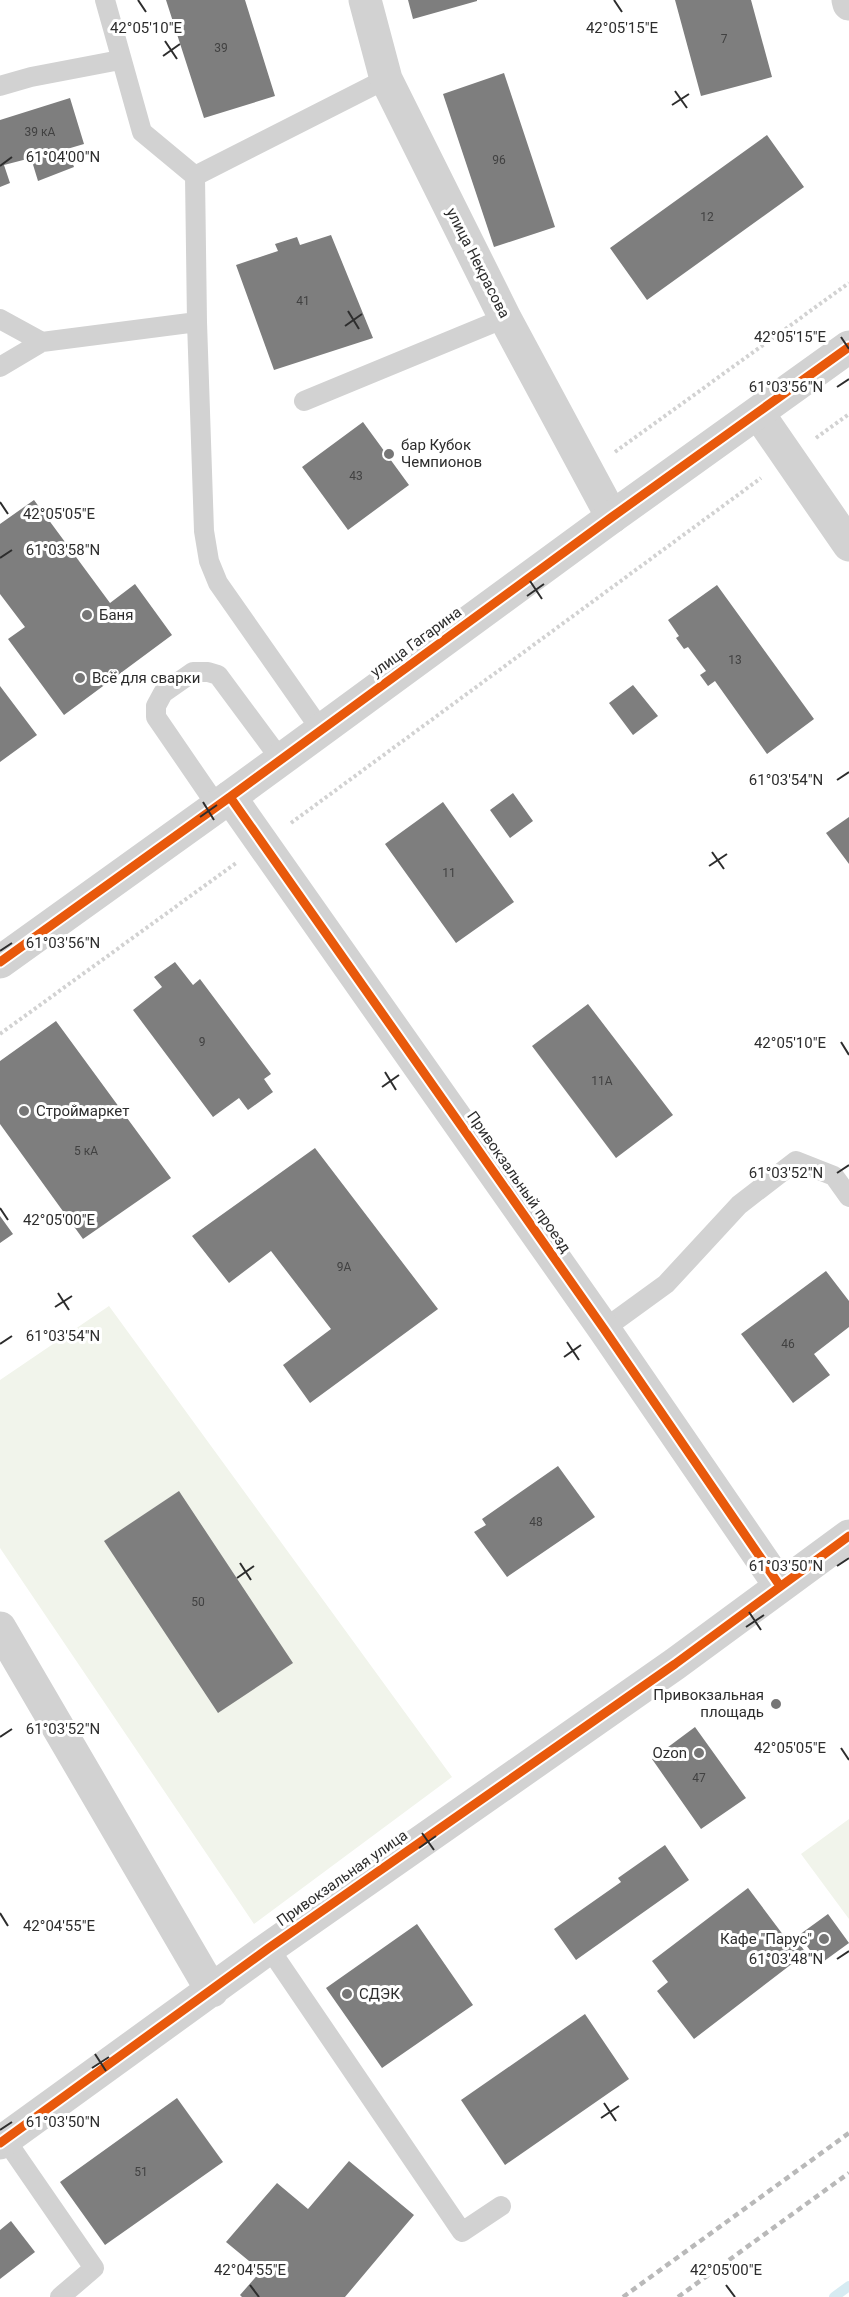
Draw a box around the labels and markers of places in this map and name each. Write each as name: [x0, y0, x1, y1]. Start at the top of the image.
place label: бар Кубок Чемпионов: [401, 436, 482, 471]
marker: бар Кубок Чемпионов: [382, 447, 396, 461]
place label: Баня: [99, 606, 134, 624]
marker: Баня: [80, 608, 94, 622]
place label: Всё для сварки: [92, 669, 200, 687]
marker: Всё для сварки: [73, 671, 87, 685]
place label: Строймаркет: [36, 1102, 129, 1120]
marker: Строймаркет: [17, 1104, 31, 1118]
place label: Привокзальная площадь: [653, 1686, 764, 1721]
marker: Привокзальная площадь: [769, 1697, 783, 1711]
place label: Ozon: [653, 1744, 687, 1762]
marker: Ozon: [692, 1746, 706, 1760]
place label: Кафе "Парус": [720, 1930, 812, 1948]
marker: Кафе "Парус": [817, 1932, 831, 1946]
place label: СДЭК: [359, 1985, 400, 2003]
marker: СДЭК: [340, 1987, 354, 2001]

